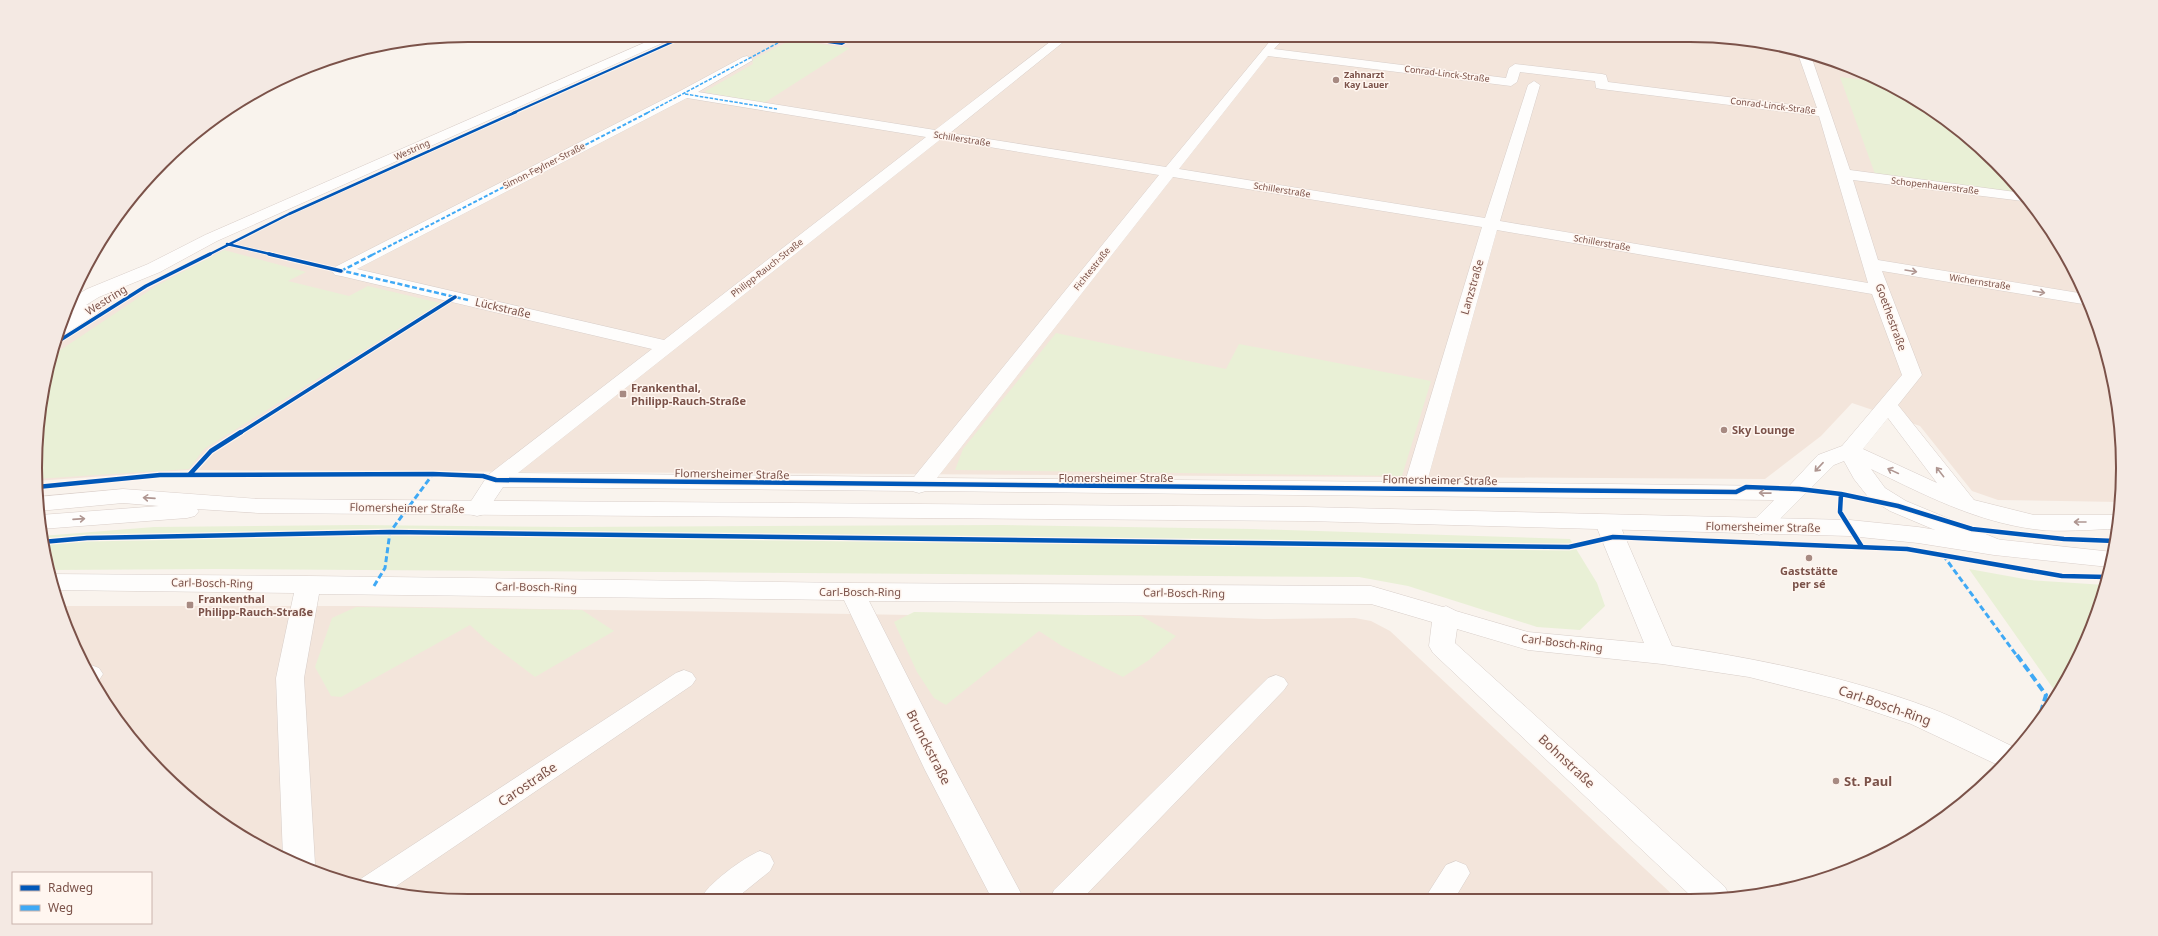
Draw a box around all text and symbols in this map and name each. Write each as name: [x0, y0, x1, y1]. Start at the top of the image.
street label: Conrad-Linck-Straße: [1404, 62, 1490, 85]
place label: Zahnarzt Kay Lauer: [1344, 68, 1389, 91]
marker: Zahnarzt Kay Lauer: [1331, 75, 1341, 85]
street label: Conrad-Linck-Straße: [1730, 94, 1816, 117]
street label: Schillerstraße: [933, 128, 991, 149]
street label: Westring: [392, 136, 432, 163]
street label: Simon-Feylner-Straße: [500, 139, 587, 192]
street label: Schopenhauerstraße: [1890, 174, 1980, 197]
street label: Schillerstraße: [1253, 179, 1311, 200]
street label: Schillerstraße: [1573, 231, 1632, 254]
street label: Philipp-Rauch-Straße: [728, 235, 806, 300]
street label: Fichtestraße: [1070, 244, 1113, 293]
street label: Lanzstraße: [1456, 257, 1487, 316]
one-way arrow: [1904, 267, 1917, 275]
street label: Wichernstraße: [1949, 270, 2012, 293]
street label: Westring: [82, 281, 129, 318]
street label: Goethestraße: [1872, 281, 1911, 353]
one-way arrow: [2032, 288, 2045, 296]
street label: Lückstraße: [474, 294, 532, 321]
place label: Frankenthal, Philipp-Rauch-Straße: [631, 380, 746, 408]
marker: Frankenthal, Philipp-Rauch-Straße: [618, 389, 628, 399]
place label: Sky Lounge: [1732, 422, 1795, 437]
marker: Sky Lounge: [1719, 425, 1729, 435]
one-way arrow: [1814, 462, 1824, 472]
street label: Flomersheimer Straße: [674, 465, 790, 482]
one-way arrow: [1887, 466, 1899, 474]
one-way arrow: [1936, 467, 1945, 478]
street label: Flomersheimer Straße: [1059, 470, 1173, 485]
street label: Flomersheimer Straße: [1382, 471, 1498, 488]
one-way arrow: [1759, 489, 1772, 497]
one-way arrow: [143, 494, 156, 501]
street label: Flomersheimer Straße: [349, 499, 465, 516]
one-way arrow: [72, 516, 85, 523]
street label: Flomersheimer Straße: [1705, 518, 1821, 535]
one-way arrow: [2074, 518, 2087, 526]
marker: Gaststätte per sé: [1804, 553, 1814, 563]
place label: Gaststätte per sé: [1780, 563, 1838, 591]
street label: Carl-Bosch-Ring: [171, 574, 253, 591]
street label: Carl-Bosch-Ring: [495, 578, 577, 595]
street label: Carl-Bosch-Ring: [819, 584, 901, 599]
street label: Carl-Bosch-Ring: [1143, 584, 1225, 601]
place label: Frankenthal Philipp-Rauch-Straße: [198, 591, 313, 619]
marker: Frankenthal Philipp-Rauch-Straße: [185, 600, 195, 610]
street label: Carl-Bosch-Ring: [1520, 630, 1604, 655]
street label: Carl-Bosch-Ring: [1836, 681, 1934, 729]
street label: Brunckstraße: [902, 706, 956, 788]
street label: Bohnstraße: [1535, 730, 1599, 792]
street label: Carostraße: [494, 758, 560, 810]
place label: St. Paul: [1844, 772, 1892, 790]
marker: St. Paul: [1831, 776, 1841, 786]
legend: [12, 872, 152, 924]
text: Radweg: [48, 879, 93, 896]
text: Weg: [48, 899, 73, 916]

